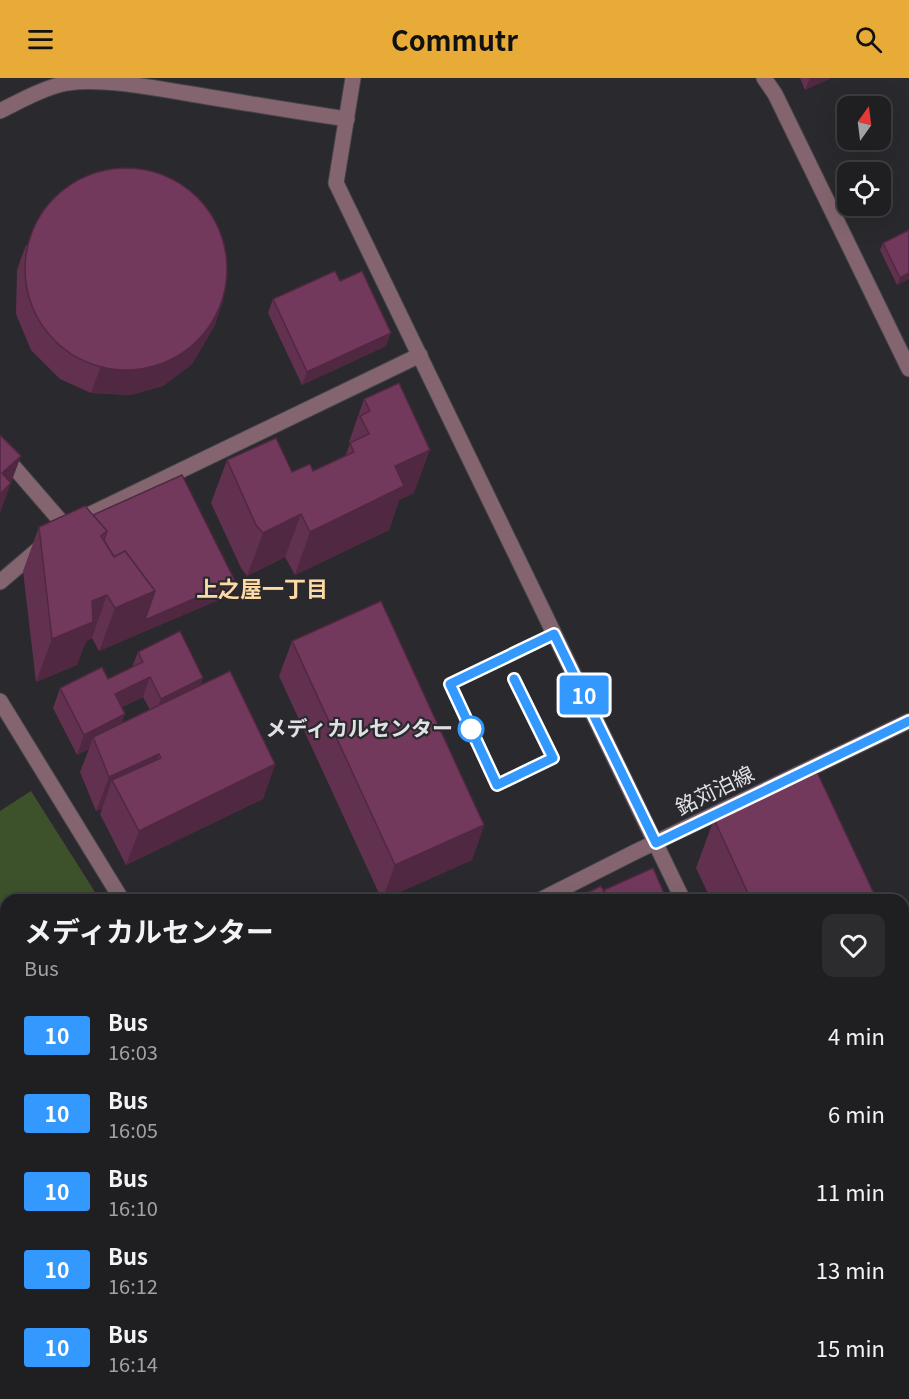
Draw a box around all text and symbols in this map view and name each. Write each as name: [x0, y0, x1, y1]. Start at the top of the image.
text: Commutr: [391, 20, 518, 59]
icon: menu: [24, 23, 57, 56]
icon: search: [852, 23, 885, 56]
north arrow: [837, 96, 891, 150]
map controls: [837, 96, 891, 216]
button: locate: [837, 162, 891, 216]
district label: 上之屋一丁目: [196, 571, 328, 603]
line badge: 10: [557, 676, 611, 714]
text: 10: [572, 680, 596, 710]
place label: メディカルセンター: [265, 712, 453, 742]
marker: メディカルセンター: [458, 716, 484, 742]
street label: 銘苅泊線: [670, 757, 758, 821]
text: メディカルセンター: [24, 910, 274, 950]
button: heart: [822, 914, 885, 977]
text: Bus: [24, 953, 59, 982]
text: Bus: [108, 1005, 148, 1037]
text: 4 min: [828, 1019, 885, 1051]
text: 10: [45, 1020, 69, 1050]
text: 16:03: [108, 1037, 158, 1066]
text: Bus: [108, 1083, 148, 1115]
text: 6 min: [828, 1097, 885, 1129]
text: 10: [45, 1098, 69, 1128]
text: 16:05: [108, 1115, 158, 1144]
text: Bus: [108, 1161, 148, 1193]
text: 11 min: [816, 1175, 885, 1207]
text: 10: [45, 1176, 69, 1206]
text: 16:10: [108, 1193, 158, 1222]
text: Bus: [108, 1239, 148, 1271]
text: 13 min: [816, 1253, 885, 1285]
text: 10: [45, 1254, 69, 1284]
text: 16:12: [108, 1271, 158, 1300]
text: Bus: [108, 1317, 148, 1349]
text: 15 min: [816, 1331, 885, 1363]
text: 10: [45, 1332, 69, 1362]
text: 16:14: [108, 1349, 158, 1378]

